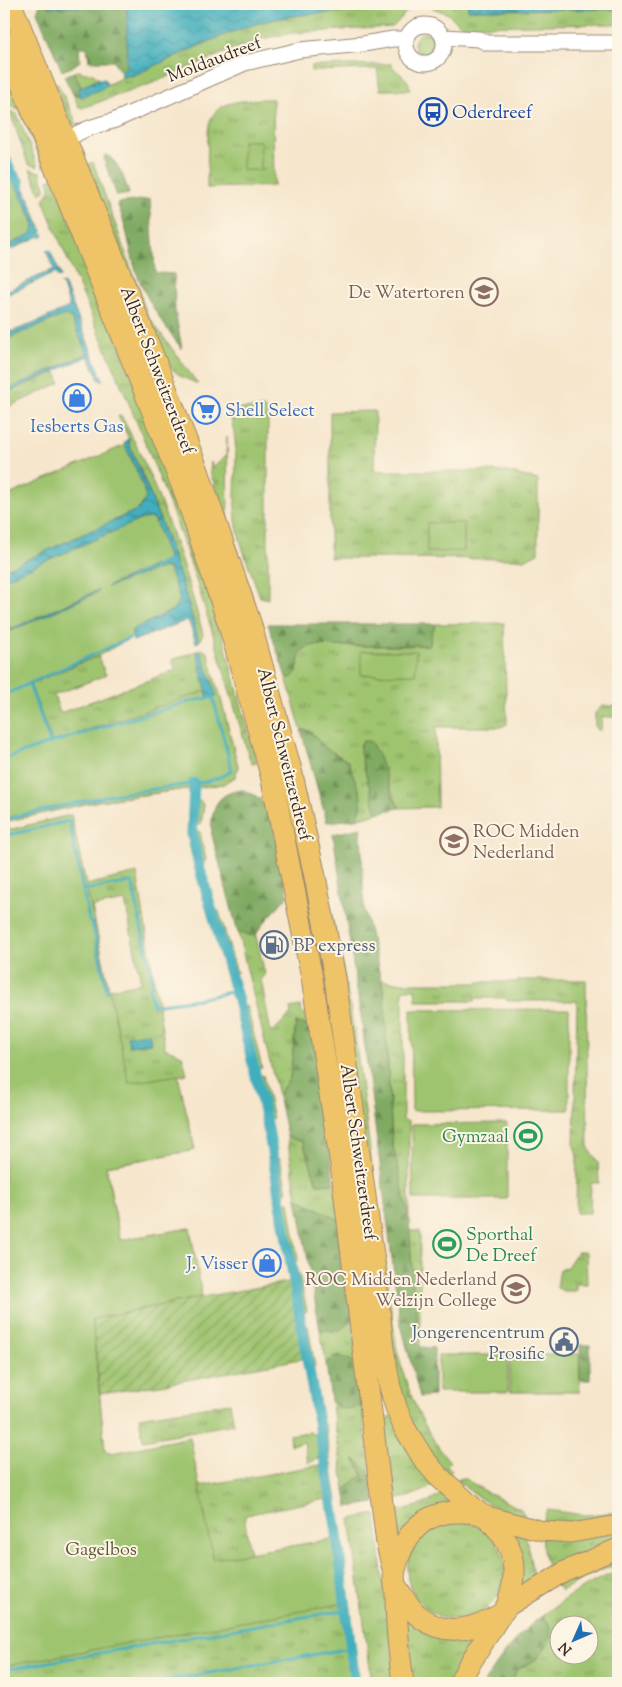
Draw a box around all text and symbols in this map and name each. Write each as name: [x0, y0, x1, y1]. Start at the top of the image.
street label: Moldaudreef: [164, 31, 266, 91]
bus stop icon: Oderdreef: [418, 97, 448, 127]
place label: Oderdreef: [452, 101, 533, 127]
school or university icon: De Watertoren: [469, 277, 499, 307]
place label: De Watertoren: [348, 281, 465, 307]
street label: Albert Schweitzerdreef: [112, 283, 200, 459]
shop icon: Iesberts Gas: [62, 383, 92, 413]
supermarket icon: Shell Select: [191, 395, 221, 425]
place label: Shell Select: [225, 399, 315, 425]
place label: Iesberts Gas: [30, 415, 124, 441]
street label: Albert Schweitzerdreef: [249, 665, 317, 845]
place label: ROC Midden Nederland: [473, 820, 580, 867]
school or university icon: ROC Midden Nederland: [439, 826, 469, 856]
fuel station icon: BP express: [259, 930, 289, 960]
place label: BP express: [293, 934, 376, 960]
street label: Albert Schweitzerdreef: [332, 1062, 382, 1243]
sports icon: Gymzaal: [513, 1121, 543, 1151]
place label: Gymzaal: [442, 1125, 509, 1151]
place label: Sporthal De Dreef: [466, 1223, 537, 1270]
sports icon: Sporthal De Dreef: [432, 1229, 462, 1259]
shop icon: J. Visser: [252, 1248, 282, 1278]
place label: J. Visser: [186, 1252, 248, 1278]
place label: ROC Midden Nederland Welzijn College: [305, 1268, 497, 1315]
school or university icon: ROC Midden Nederland Welzijn College: [501, 1274, 531, 1304]
place label: Jongerencentrum Prosific: [411, 1321, 545, 1368]
public building icon: Jongerencentrum Prosific: [549, 1327, 579, 1357]
park label: Gagelbos: [65, 1538, 137, 1564]
north arrow: [550, 1614, 600, 1664]
text: N: [555, 1637, 577, 1659]

